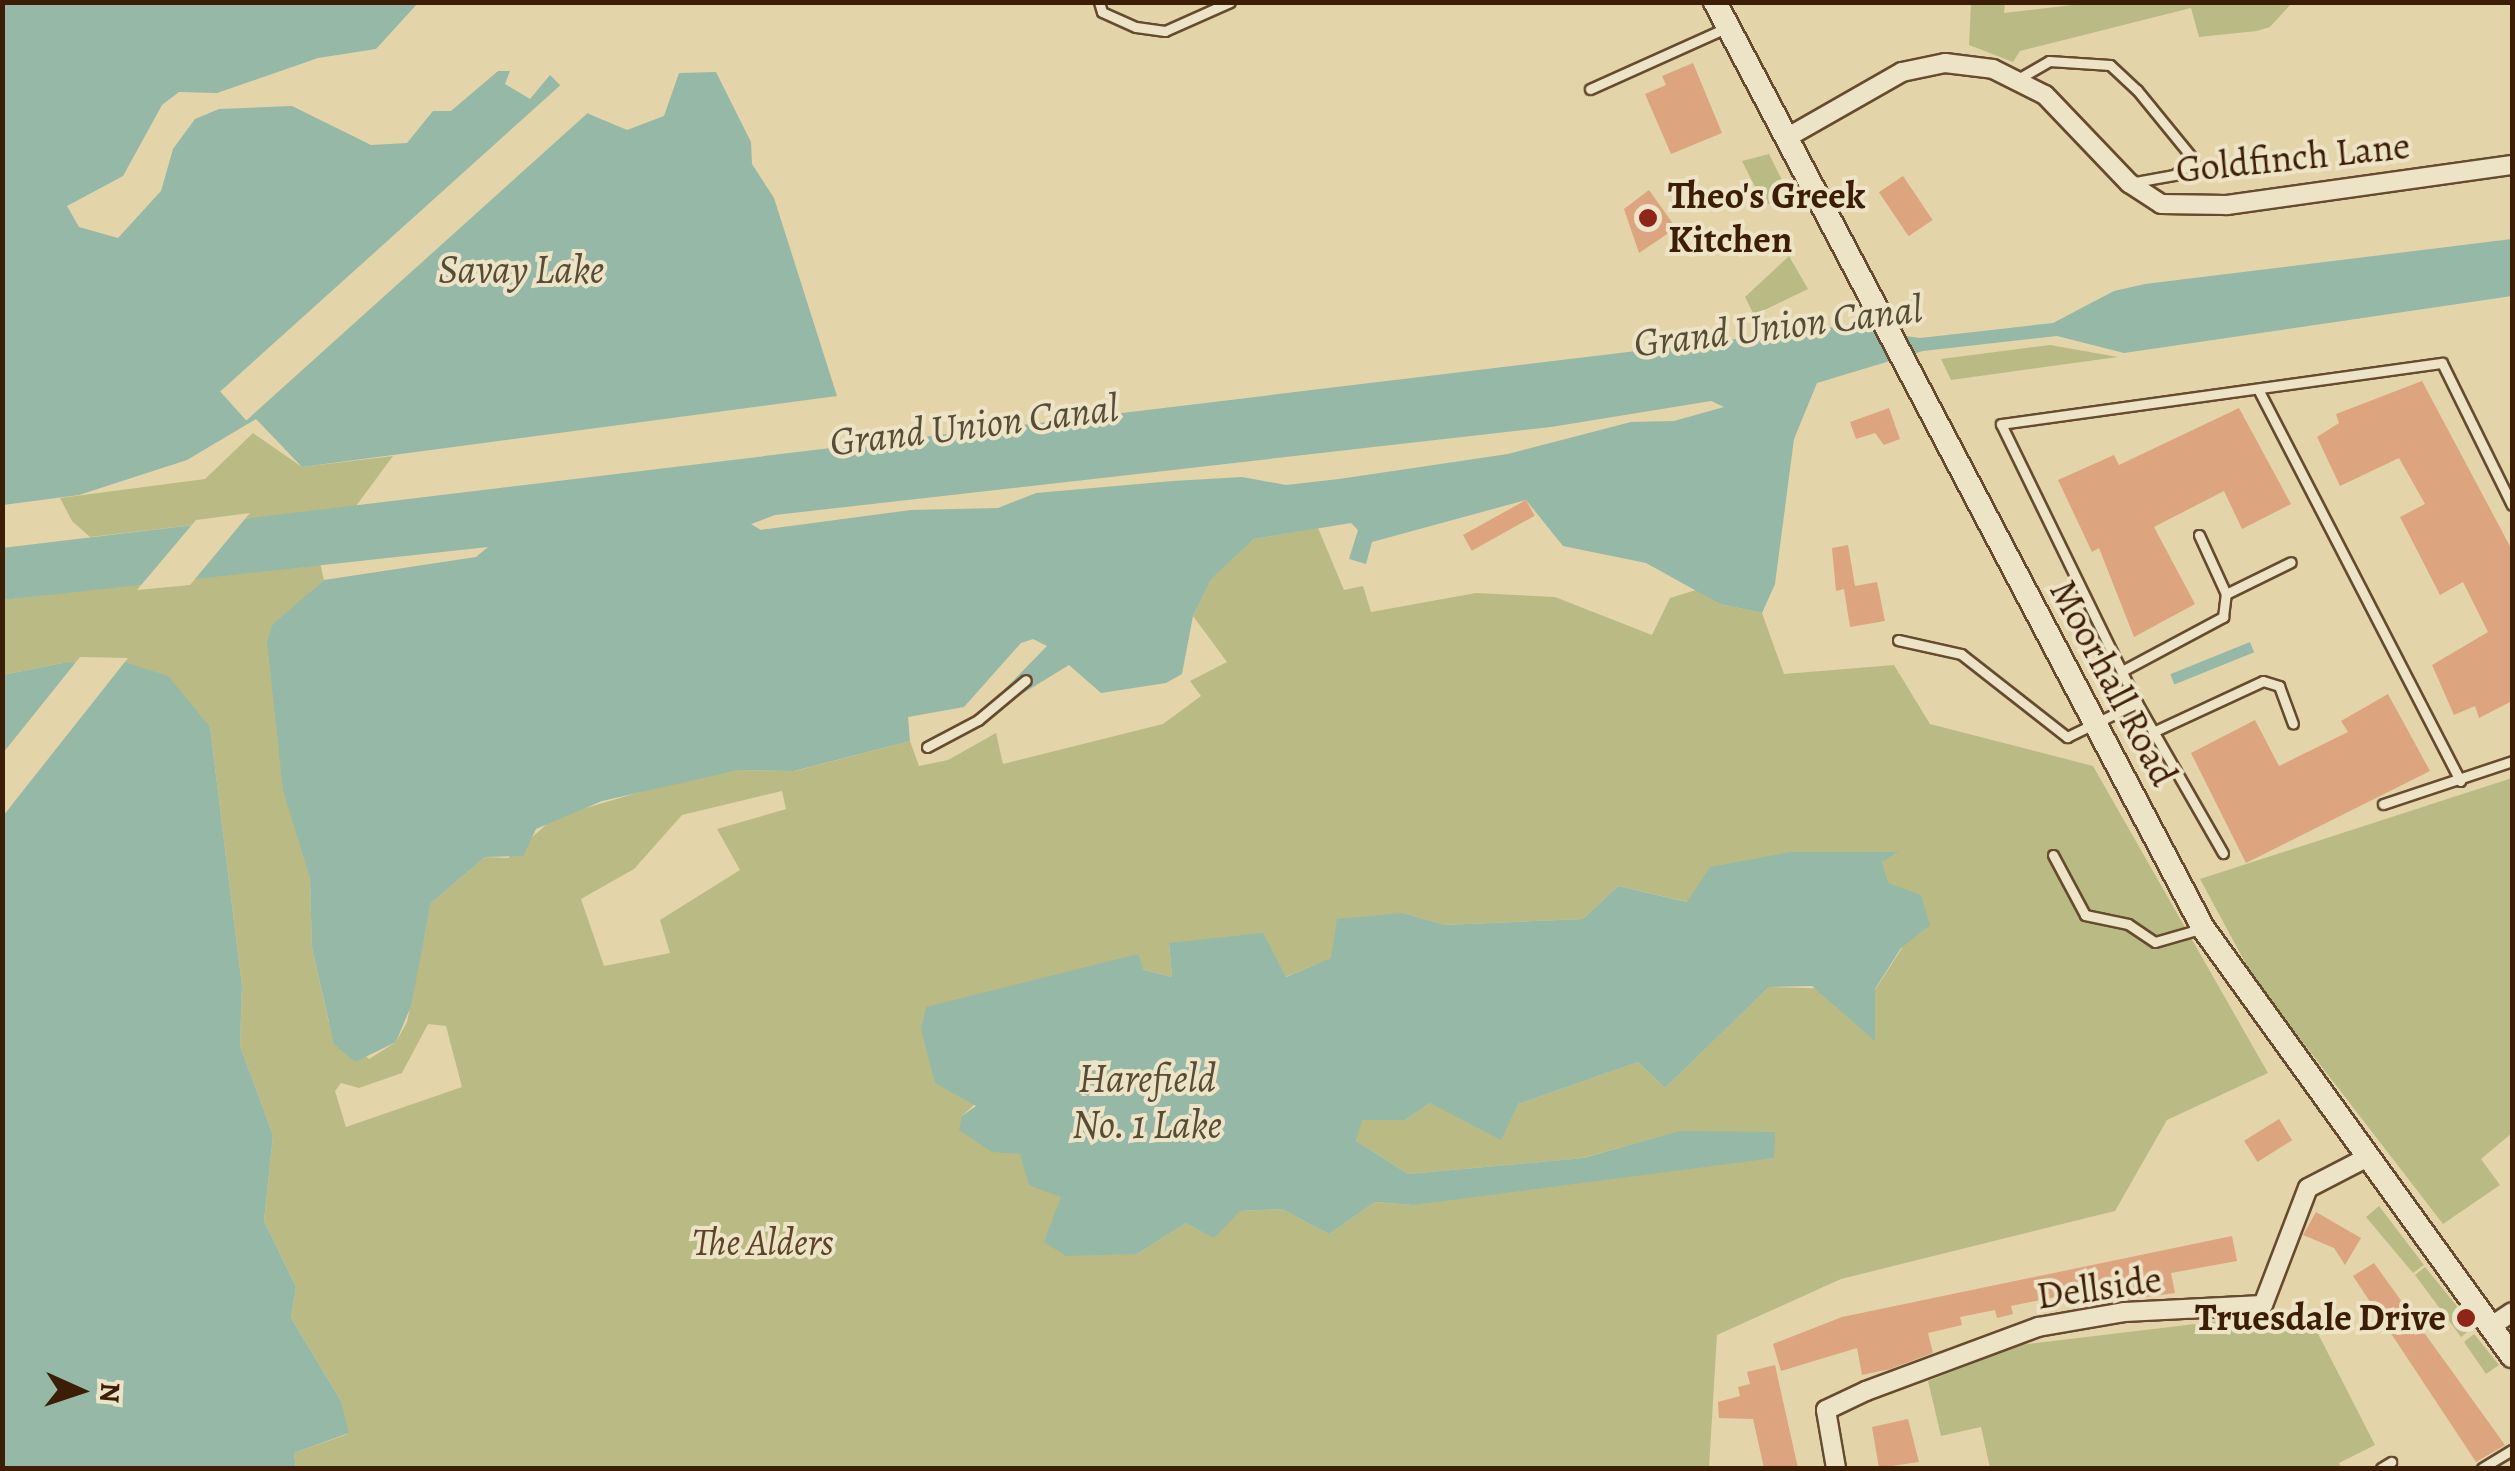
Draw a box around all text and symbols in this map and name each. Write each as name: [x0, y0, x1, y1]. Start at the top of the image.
street label: Goldfinch Lane: [2174, 123, 2412, 193]
place label: Theo's Greek Kitchen: [1668, 173, 1865, 262]
marker: Theo's Greek Kitchen: [1637, 207, 1659, 229]
water label: Savay Lake: [438, 246, 604, 294]
water label: Grand Union Canal: [1631, 284, 1925, 368]
water label: Grand Union Canal: [827, 383, 1121, 467]
street label: Moorhall Road: [2040, 572, 2186, 794]
water label: Harefield No. 1 Lake: [1072, 1055, 1222, 1149]
park label: The Alders: [692, 1220, 834, 1266]
street label: Dellside: [2034, 1257, 2164, 1319]
place label: Truesdale Drive: [2195, 1295, 2446, 1341]
marker: Truesdale Drive: [2455, 1307, 2477, 1329]
north arrow: [30, 1341, 130, 1441]
text: N: [90, 1381, 129, 1404]

